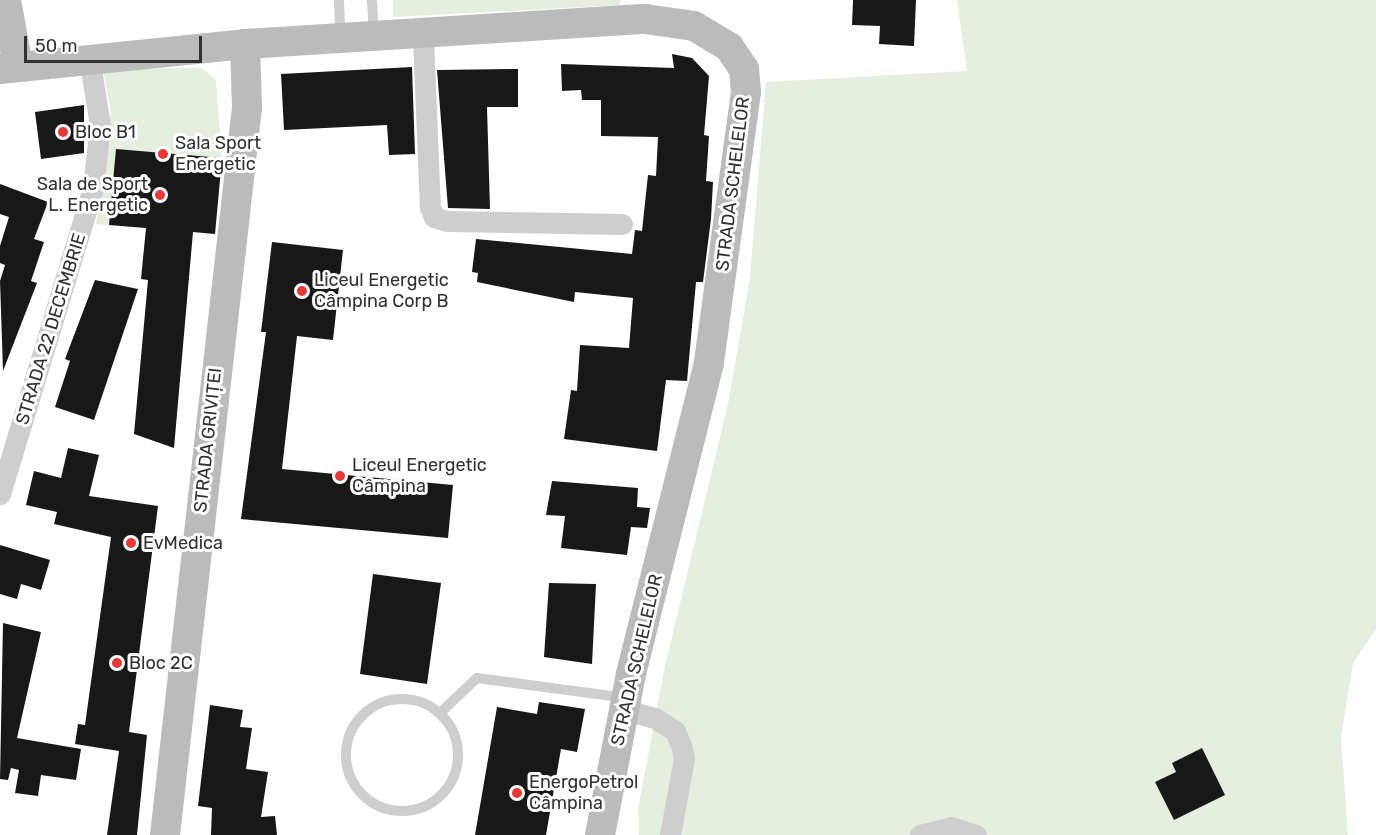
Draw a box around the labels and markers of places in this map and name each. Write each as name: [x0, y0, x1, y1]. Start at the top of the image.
place label: Bloc B1: [75, 121, 136, 143]
marker: Bloc B1: [56, 125, 70, 139]
place label: Sala Sport Energetic: [175, 133, 261, 176]
marker: Sala Sport Energetic: [156, 147, 170, 161]
place label: Sala de Sport L. Energetic: [37, 174, 148, 216]
marker: Sala de Sport L. Energetic: [153, 188, 167, 202]
place label: Liceul Energetic Câmpina Corp B: [314, 270, 449, 312]
marker: Liceul Energetic Câmpina Corp B: [295, 284, 309, 298]
place label: Liceul Energetic Câmpina: [352, 455, 487, 498]
marker: Liceul Energetic Câmpina: [333, 469, 347, 483]
place label: EvMedica: [143, 532, 223, 554]
marker: EvMedica: [124, 536, 138, 550]
place label: Bloc 2C: [129, 652, 193, 674]
marker: Bloc 2C: [110, 656, 124, 670]
place label: EnergoPetrol Câmpina: [529, 772, 638, 814]
marker: EnergoPetrol Câmpina: [510, 786, 524, 800]

